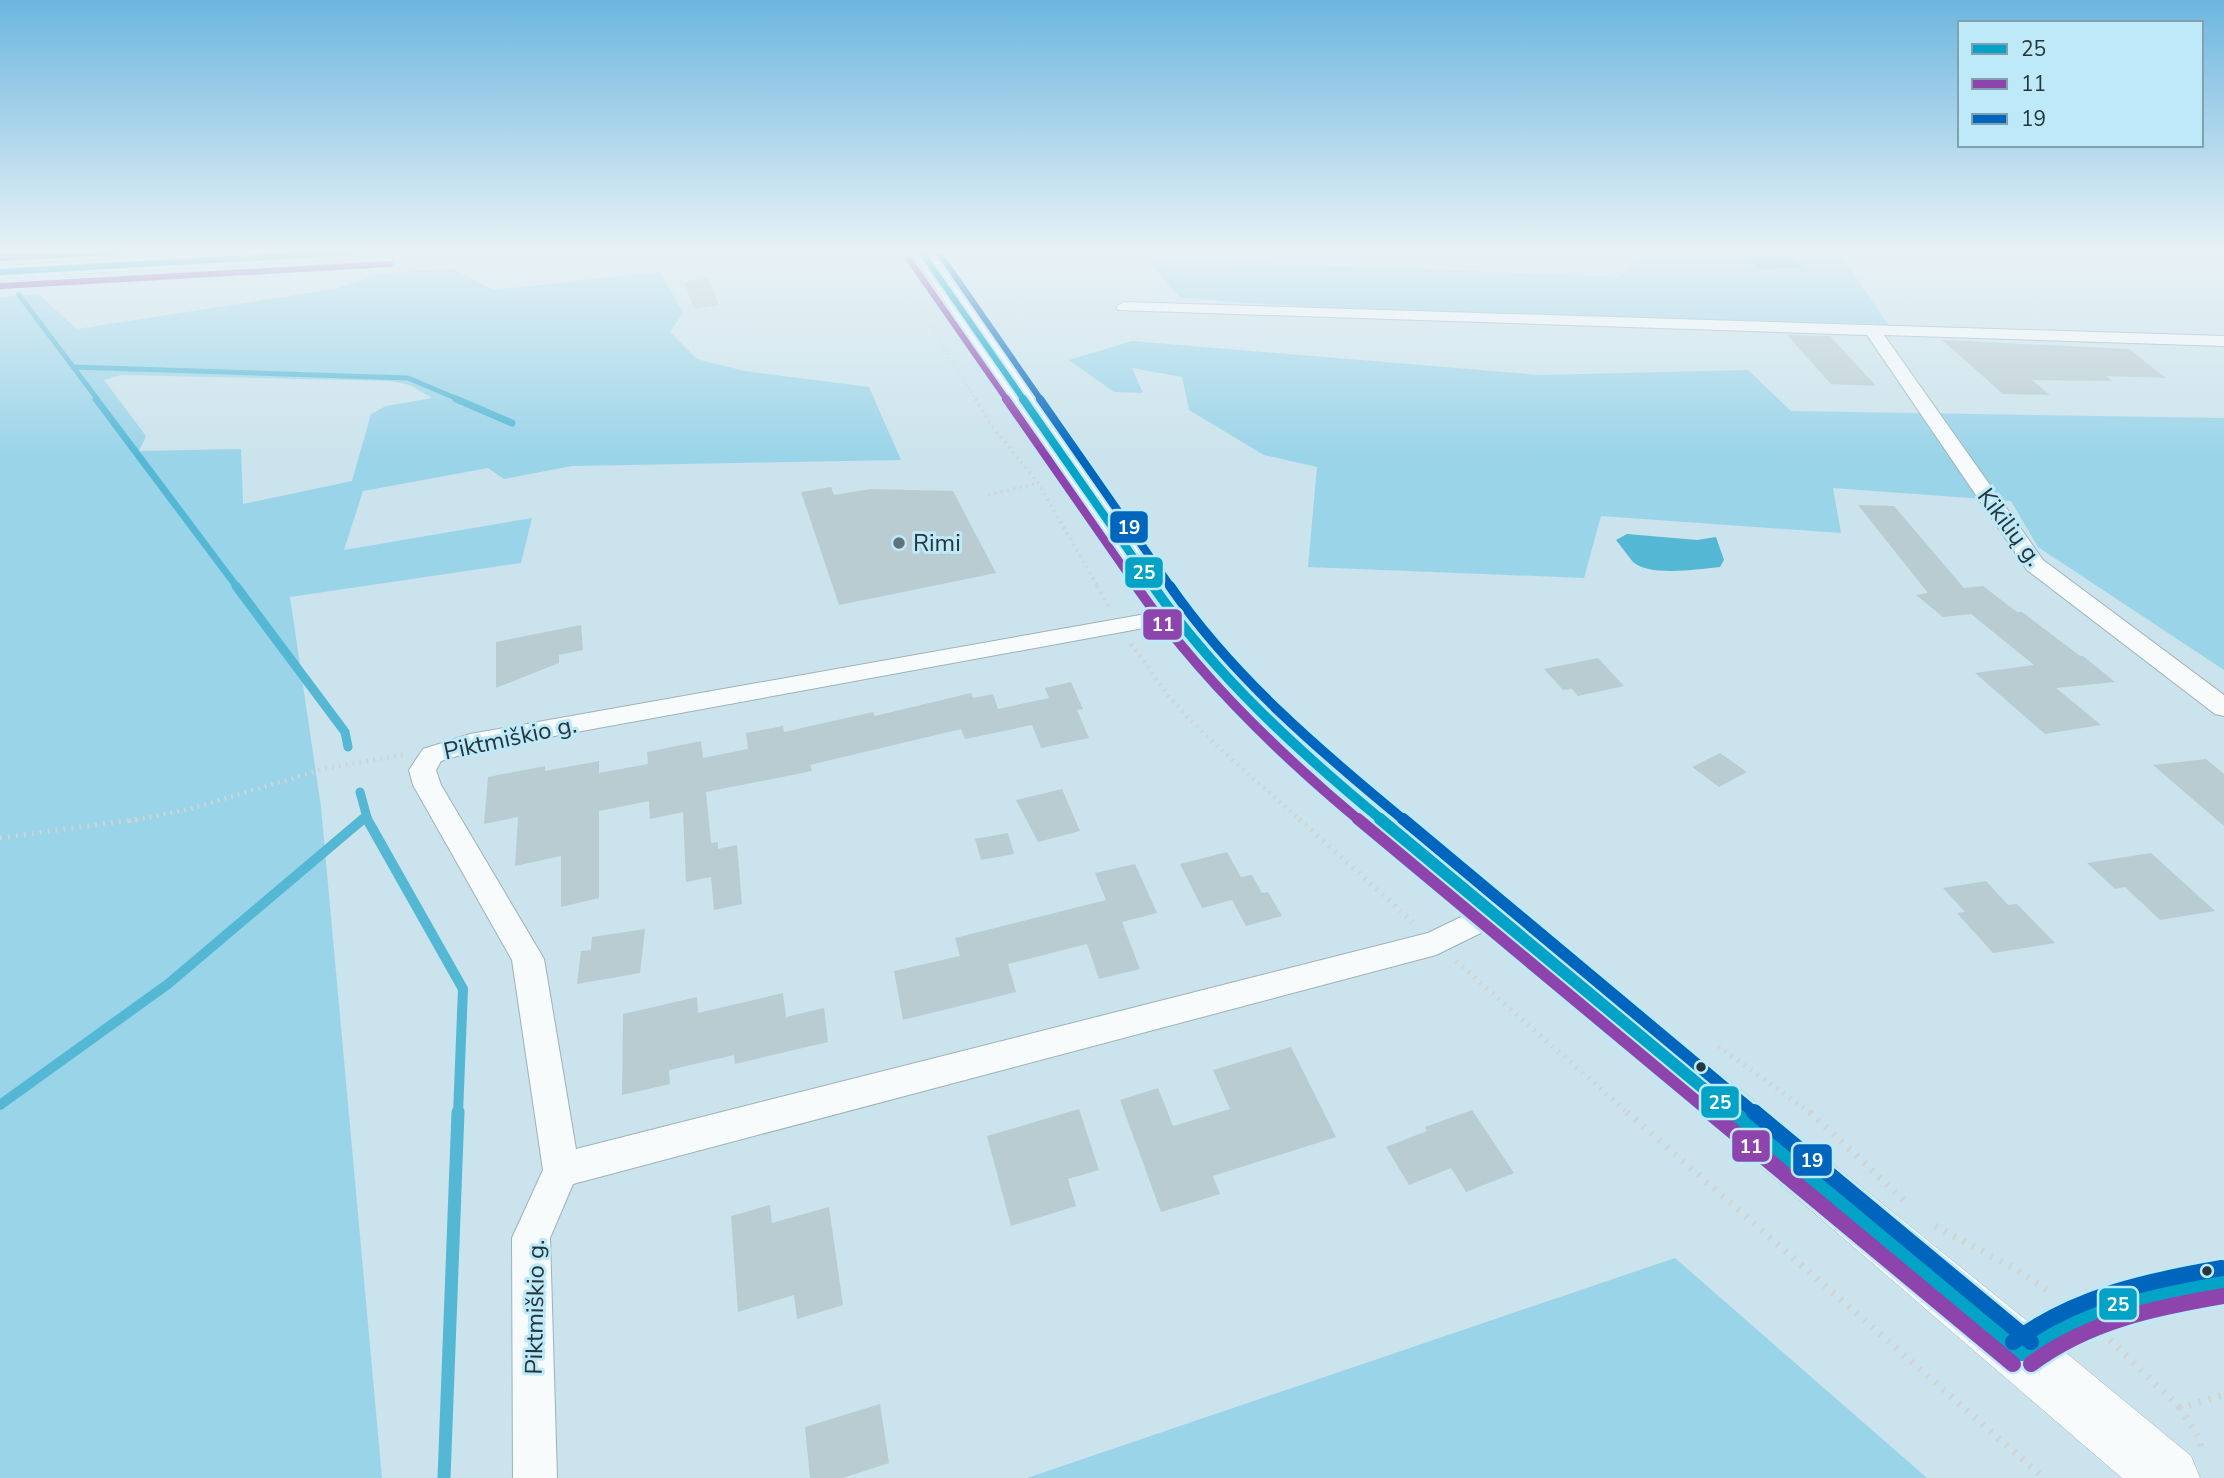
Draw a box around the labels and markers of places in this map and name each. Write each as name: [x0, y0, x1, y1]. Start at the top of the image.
place label: Rimi: [913, 527, 961, 559]
marker: Rimi: [891, 535, 907, 551]
unlabelled marker: [1694, 1060, 1708, 1074]
unlabelled marker: [2200, 1264, 2214, 1278]

